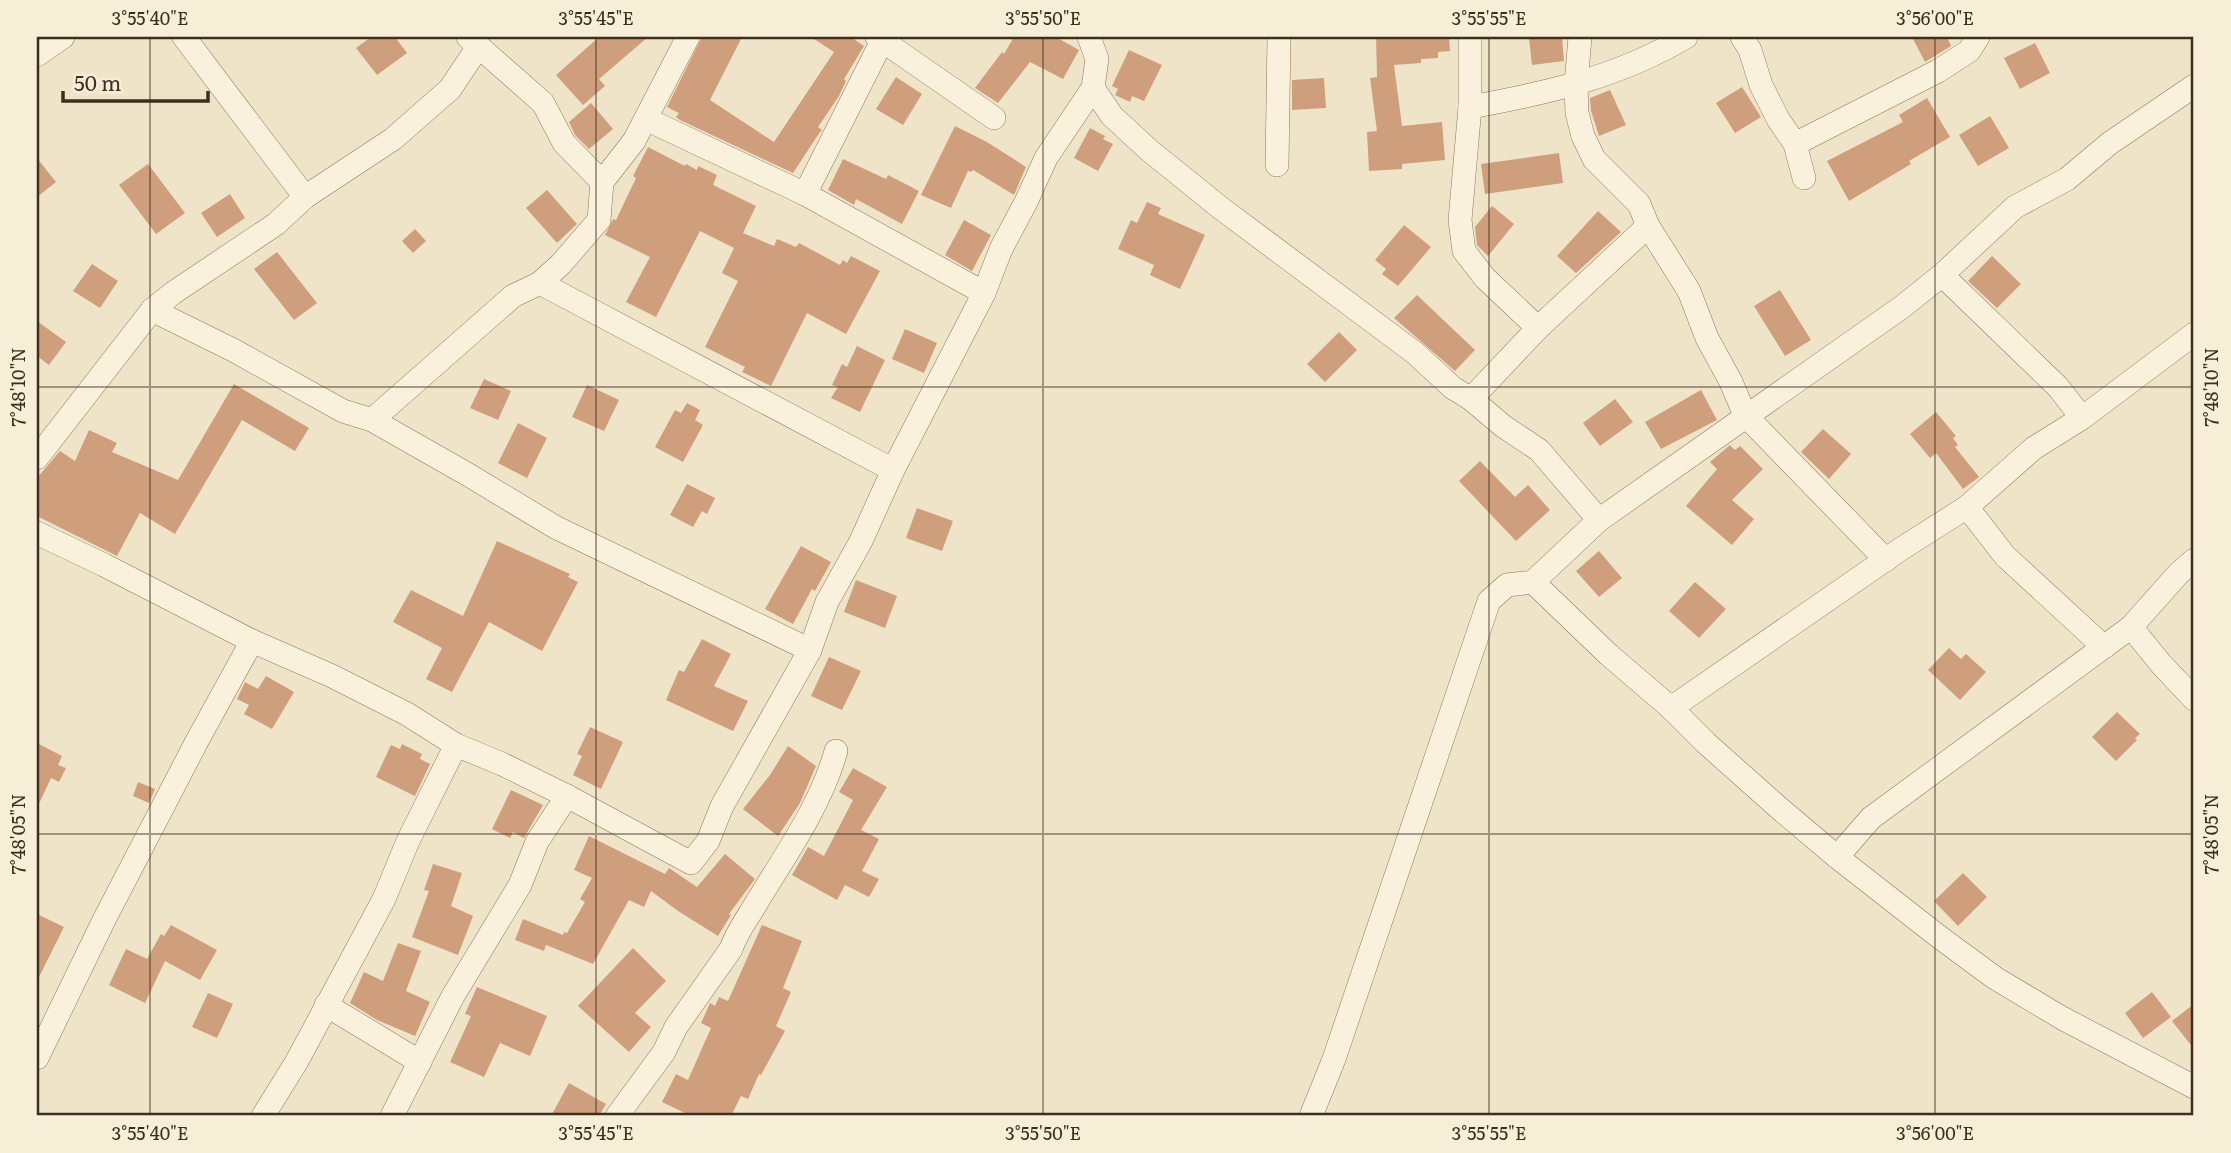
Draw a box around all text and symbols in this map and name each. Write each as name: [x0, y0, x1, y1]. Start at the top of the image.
text: 3°55'40"E: [112, 4, 188, 31]
text: 3°55'45"E: [558, 4, 634, 31]
text: 3°55'50"E: [1005, 4, 1081, 31]
text: 3°55'55"E: [1452, 4, 1526, 31]
text: 3°56'00"E: [1896, 4, 1974, 31]
scale bar: [63, 60, 208, 104]
text: 50 m: [74, 66, 121, 97]
text: 7°48'10"N: [4, 348, 31, 426]
text: 7°48'10"N: [2197, 348, 2224, 426]
text: 7°48'05"N: [4, 794, 31, 874]
text: 7°48'05"N: [2197, 794, 2224, 874]
text: 3°55'40"E: [112, 1119, 188, 1146]
text: 3°55'45"E: [558, 1119, 634, 1146]
text: 3°55'50"E: [1005, 1119, 1081, 1146]
text: 3°55'55"E: [1452, 1119, 1526, 1146]
text: 3°56'00"E: [1896, 1119, 1974, 1146]

